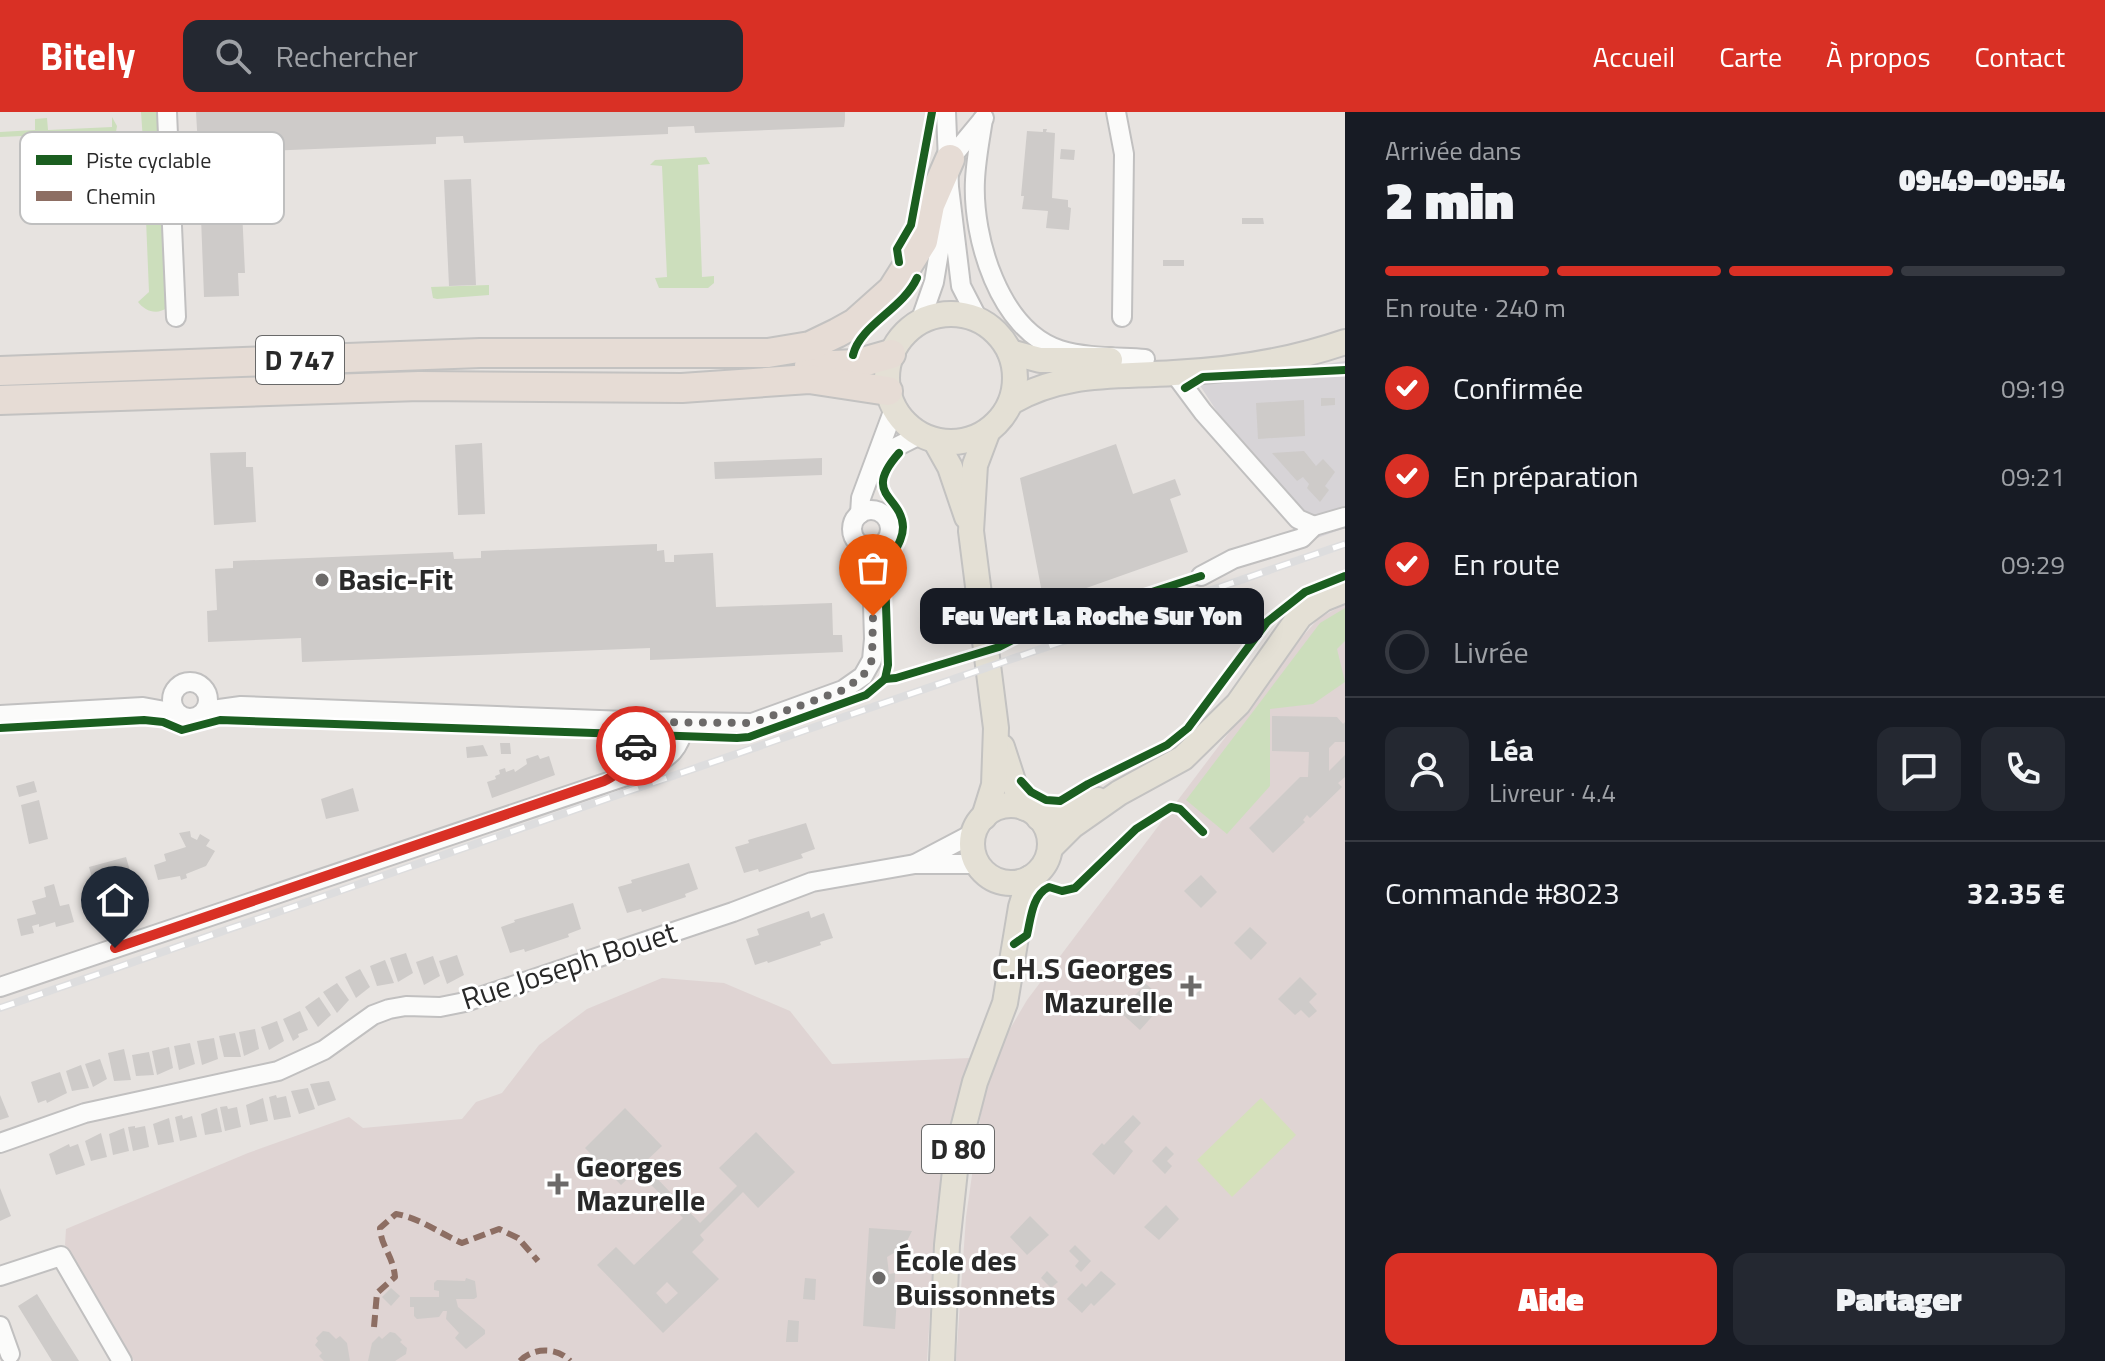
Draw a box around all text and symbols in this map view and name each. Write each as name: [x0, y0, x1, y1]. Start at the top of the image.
search box: [183, 20, 743, 92]
text: Bitely: [40, 27, 135, 85]
text: Rechercher: [275, 33, 418, 79]
icon: search: [211, 34, 255, 78]
text: Accueil: [1593, 35, 1675, 78]
text: Carte: [1719, 35, 1782, 78]
text: À propos: [1826, 35, 1930, 78]
text: Contact: [1974, 35, 2065, 78]
text: Arrivée dans: [1385, 131, 1521, 170]
legend: [20, 132, 284, 224]
text: Piste cyclable: [86, 143, 211, 177]
text: 09:49–09:54: [1899, 157, 2065, 203]
text: 2 min: [1385, 160, 1514, 239]
text: Chemin: [86, 179, 156, 213]
text: En route · 240 m: [1385, 288, 1566, 327]
road number: D 747: [256, 336, 344, 384]
text: Confirmée: [1453, 365, 1583, 411]
icon: check: [1385, 366, 1429, 410]
text: 09:19: [2001, 369, 2065, 408]
text: En préparation: [1453, 453, 1639, 499]
icon: check: [1385, 454, 1429, 498]
text: 09:21: [2001, 457, 2065, 496]
pin: [839, 534, 907, 616]
text: En route: [1453, 541, 1560, 587]
icon: check: [1385, 542, 1429, 586]
text: 09:29: [2001, 545, 2065, 584]
icon: bag: [851, 546, 895, 590]
place label: Basic-Fit: [338, 556, 453, 602]
marker: Basic-Fit: [313, 571, 331, 589]
callout: Feu Vert La Roche Sur Yon: [921, 588, 1265, 644]
text: Feu Vert La Roche Sur Yon: [942, 596, 1242, 635]
text: Livrée: [1453, 629, 1529, 675]
courier: [596, 706, 676, 786]
icon: car: [614, 724, 658, 768]
button: person: [1385, 727, 1469, 811]
text: Léa: [1489, 727, 1534, 773]
button: chat: [1877, 727, 1961, 811]
button: phone: [1981, 727, 2065, 811]
text: Livreur · 4.4: [1489, 773, 1616, 812]
pin: [81, 866, 149, 948]
text: Commande #8023: [1385, 870, 1620, 916]
text: 32.35 €: [1967, 870, 2065, 916]
icon: home: [93, 878, 137, 922]
street label: Rue Joseph Bouet: [455, 908, 683, 1022]
place label: C.H.S Georges Mazurelle: [992, 945, 1173, 1025]
marker: C.H.S Georges Mazurelle: [1180, 975, 1202, 997]
road number: D 80: [922, 1125, 994, 1173]
place label: Georges Mazurelle: [576, 1143, 705, 1223]
marker: Georges Mazurelle: [547, 1173, 569, 1195]
place label: École des Buissonnets: [895, 1237, 1055, 1317]
button: Aide: [1385, 1253, 1717, 1345]
button: Partager: [1733, 1253, 2065, 1345]
marker: École des Buissonnets: [870, 1269, 888, 1287]

